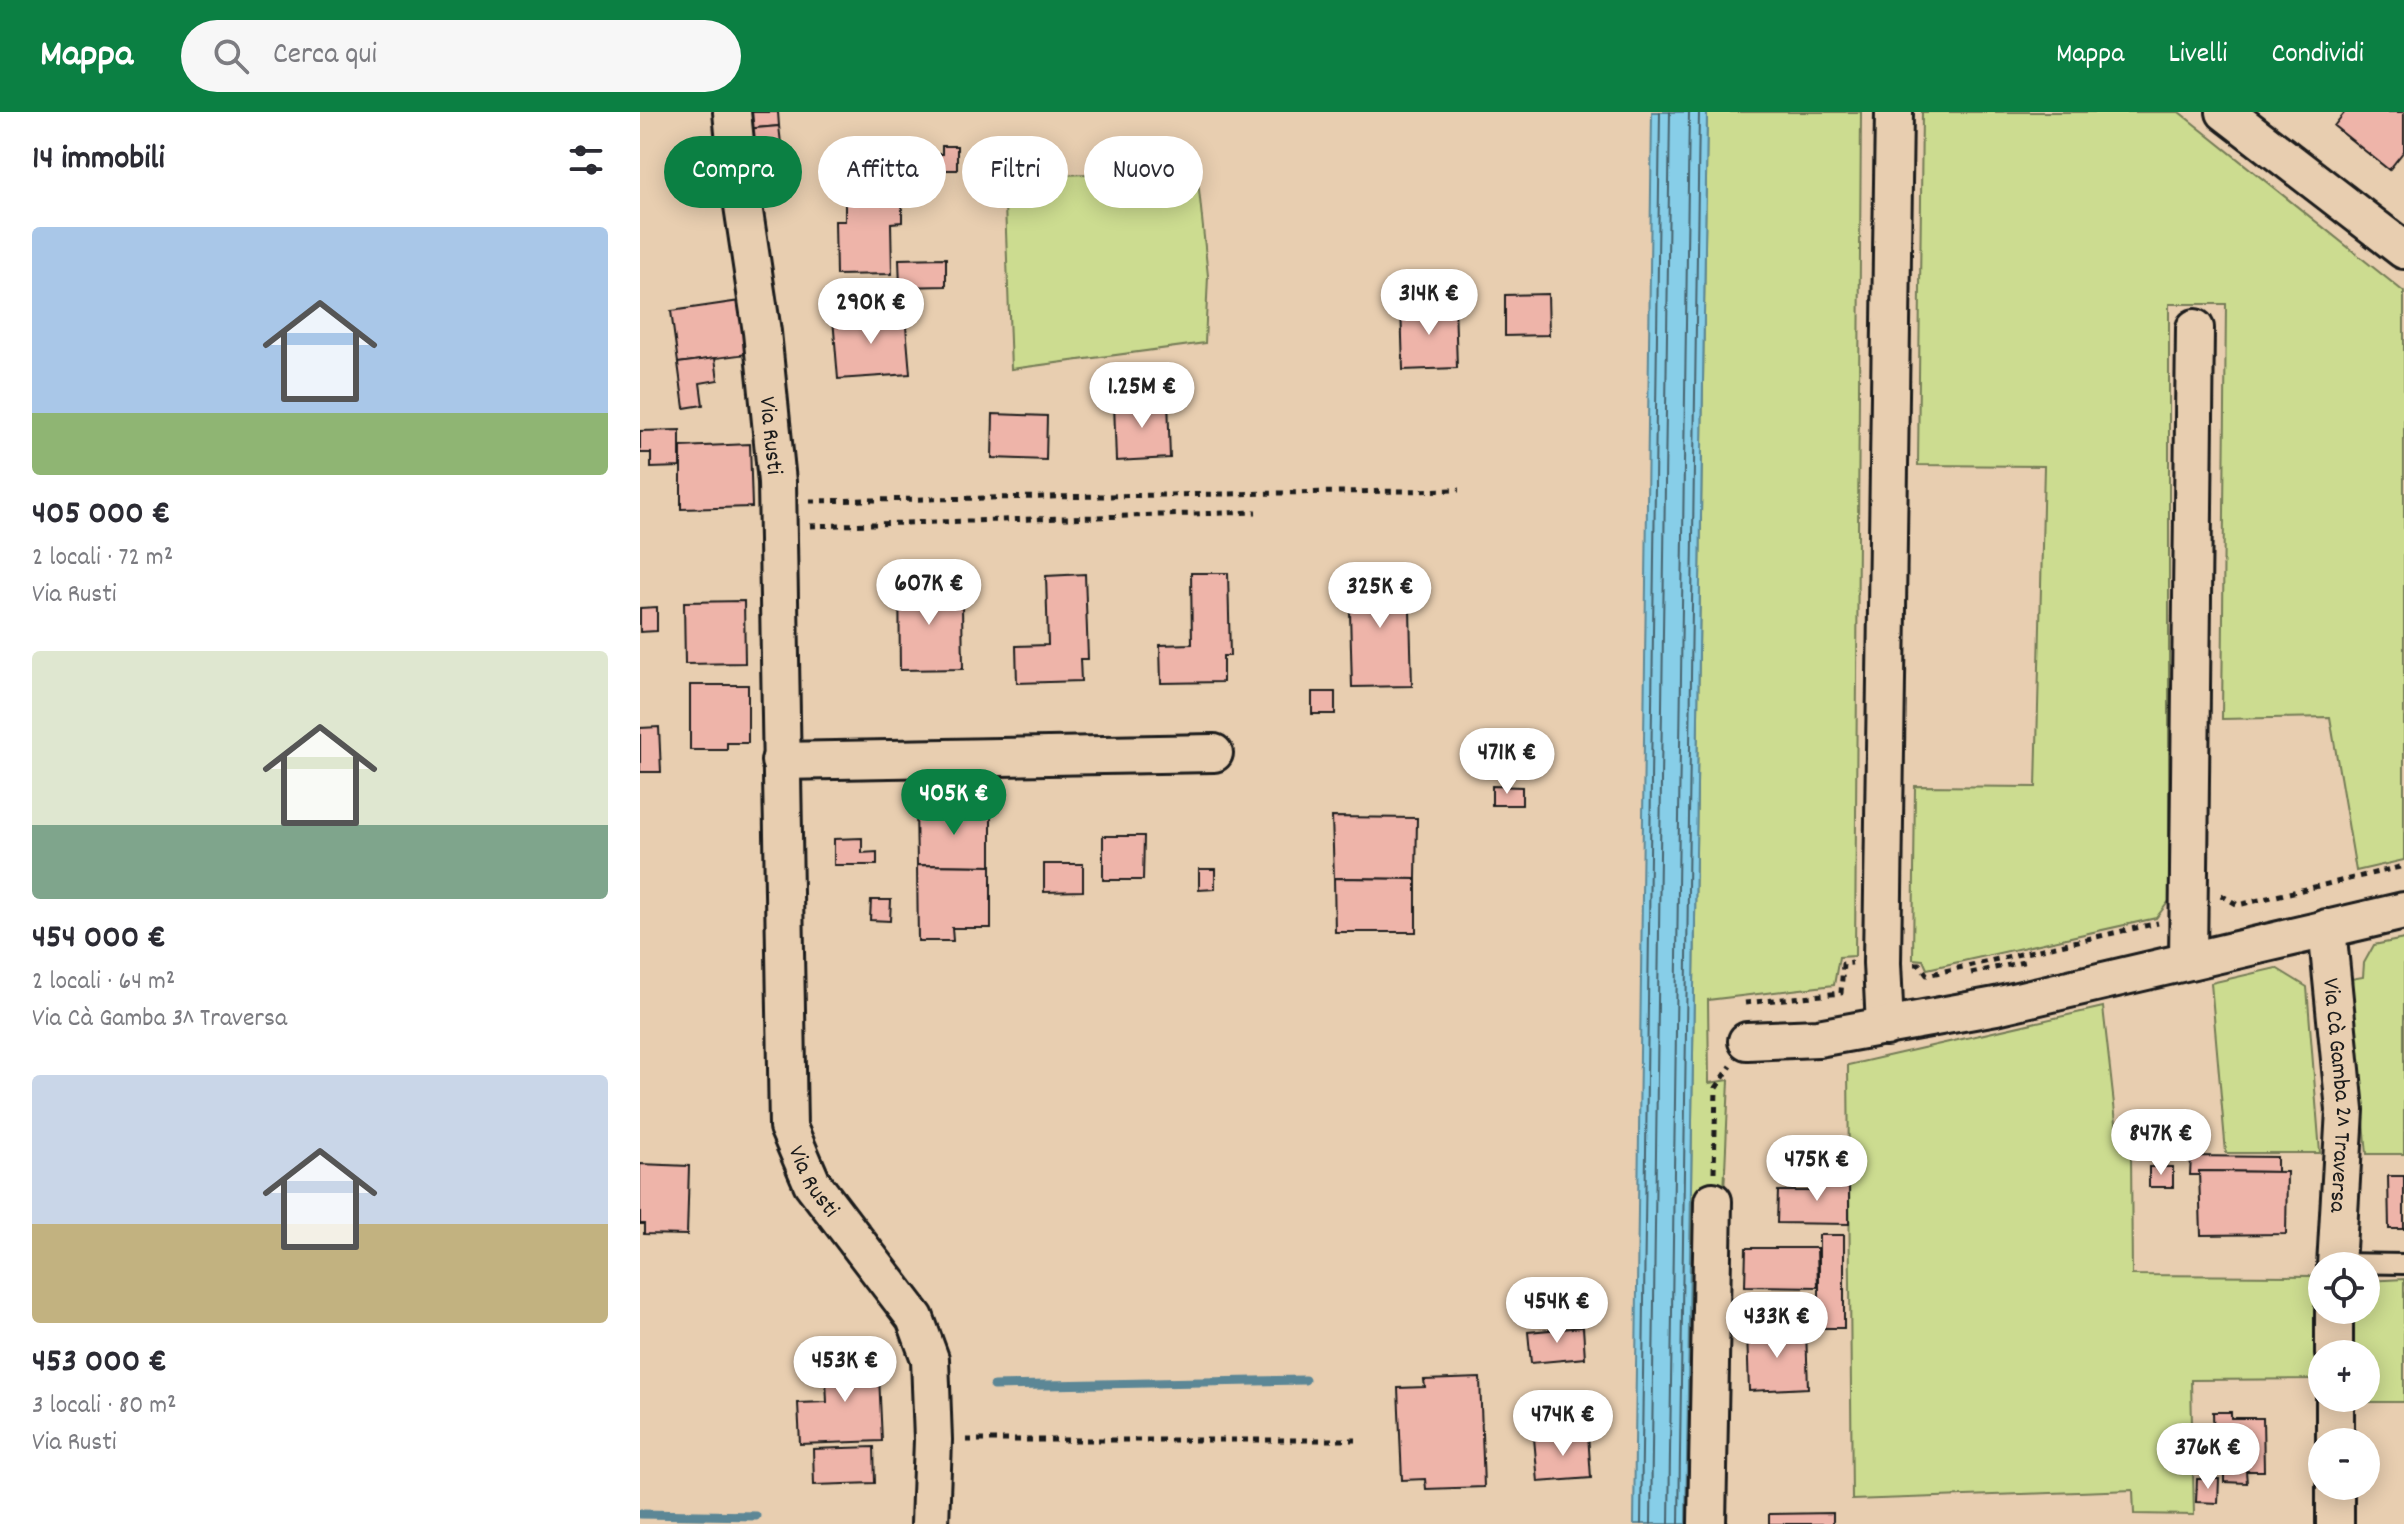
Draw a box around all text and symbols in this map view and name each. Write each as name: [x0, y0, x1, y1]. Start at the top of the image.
search box: [181, 20, 741, 92]
text: Mappa: [40, 29, 133, 84]
icon: search: [209, 34, 253, 78]
text: Cerca qui: [273, 35, 377, 78]
text: Mappa: [2056, 36, 2124, 76]
text: Livelli: [2168, 36, 2227, 76]
text: Condividi: [2271, 36, 2364, 76]
text: 14 immobili: [32, 136, 165, 185]
chip: Compra: [664, 136, 802, 208]
chip: Affitta: [818, 136, 946, 208]
chip: Filtri: [962, 136, 1068, 208]
chip: Nuovo: [1084, 136, 1203, 208]
icon: filters: [564, 138, 608, 182]
pin: 314K €: [1364, 269, 1494, 337]
text: 314K €: [1399, 276, 1459, 313]
pin: 290K €: [806, 278, 936, 346]
icon: home: [248, 279, 392, 423]
text: 290K €: [836, 285, 906, 322]
pin: 1.25M €: [1068, 362, 1216, 430]
text: 1.25M €: [1107, 369, 1177, 406]
street label: Via Rusti: [749, 395, 790, 476]
text: 405 000 €: [32, 491, 171, 540]
text: 2 locali · 72 m²: [32, 540, 173, 577]
pin: 607K €: [864, 559, 994, 627]
pin: 325K €: [1315, 562, 1445, 630]
text: 607K €: [894, 566, 964, 603]
text: 325K €: [1346, 569, 1414, 606]
text: Via Rusti: [32, 577, 117, 614]
icon: home: [248, 703, 392, 847]
pin: 471K €: [1442, 728, 1572, 796]
text: 471K €: [1478, 735, 1536, 772]
pin: 405K €: [889, 769, 1019, 837]
text: 405K €: [919, 776, 989, 813]
text: 454 000 €: [32, 915, 166, 964]
text: 2 locali · 64 m²: [32, 964, 175, 1001]
street label: Via Cà Gamba 2^ Traversa: [2312, 977, 2359, 1214]
text: Via Cà Gamba 3^ Traversa: [32, 1001, 287, 1038]
pin: 847K €: [2096, 1109, 2226, 1177]
text: 847K €: [2129, 1116, 2193, 1153]
icon: home: [248, 1127, 392, 1271]
pin: 475K €: [1752, 1135, 1882, 1203]
street label: Via Rusti: [778, 1141, 846, 1226]
text: 475K €: [1784, 1142, 1850, 1179]
map controls: [2308, 1252, 2380, 1500]
button: locate: [2308, 1252, 2380, 1324]
pin: 454K €: [1492, 1277, 1622, 1345]
text: 454K €: [1524, 1284, 1590, 1321]
pin: 433K €: [1712, 1292, 1842, 1360]
text: 433K €: [1744, 1299, 1810, 1336]
pin: 453K €: [780, 1336, 910, 1404]
text: 453 000 €: [32, 1339, 167, 1388]
button: +: [2308, 1340, 2380, 1412]
text: 453K €: [812, 1343, 878, 1380]
text: 3 locali · 80 m²: [32, 1388, 177, 1425]
pin: 474K €: [1498, 1390, 1628, 1458]
text: 474K €: [1531, 1397, 1595, 1434]
pin: 376K €: [2143, 1423, 2273, 1491]
text: Via Rusti: [32, 1425, 117, 1462]
button: −: [2308, 1428, 2380, 1500]
text: 376K €: [2175, 1430, 2241, 1467]

